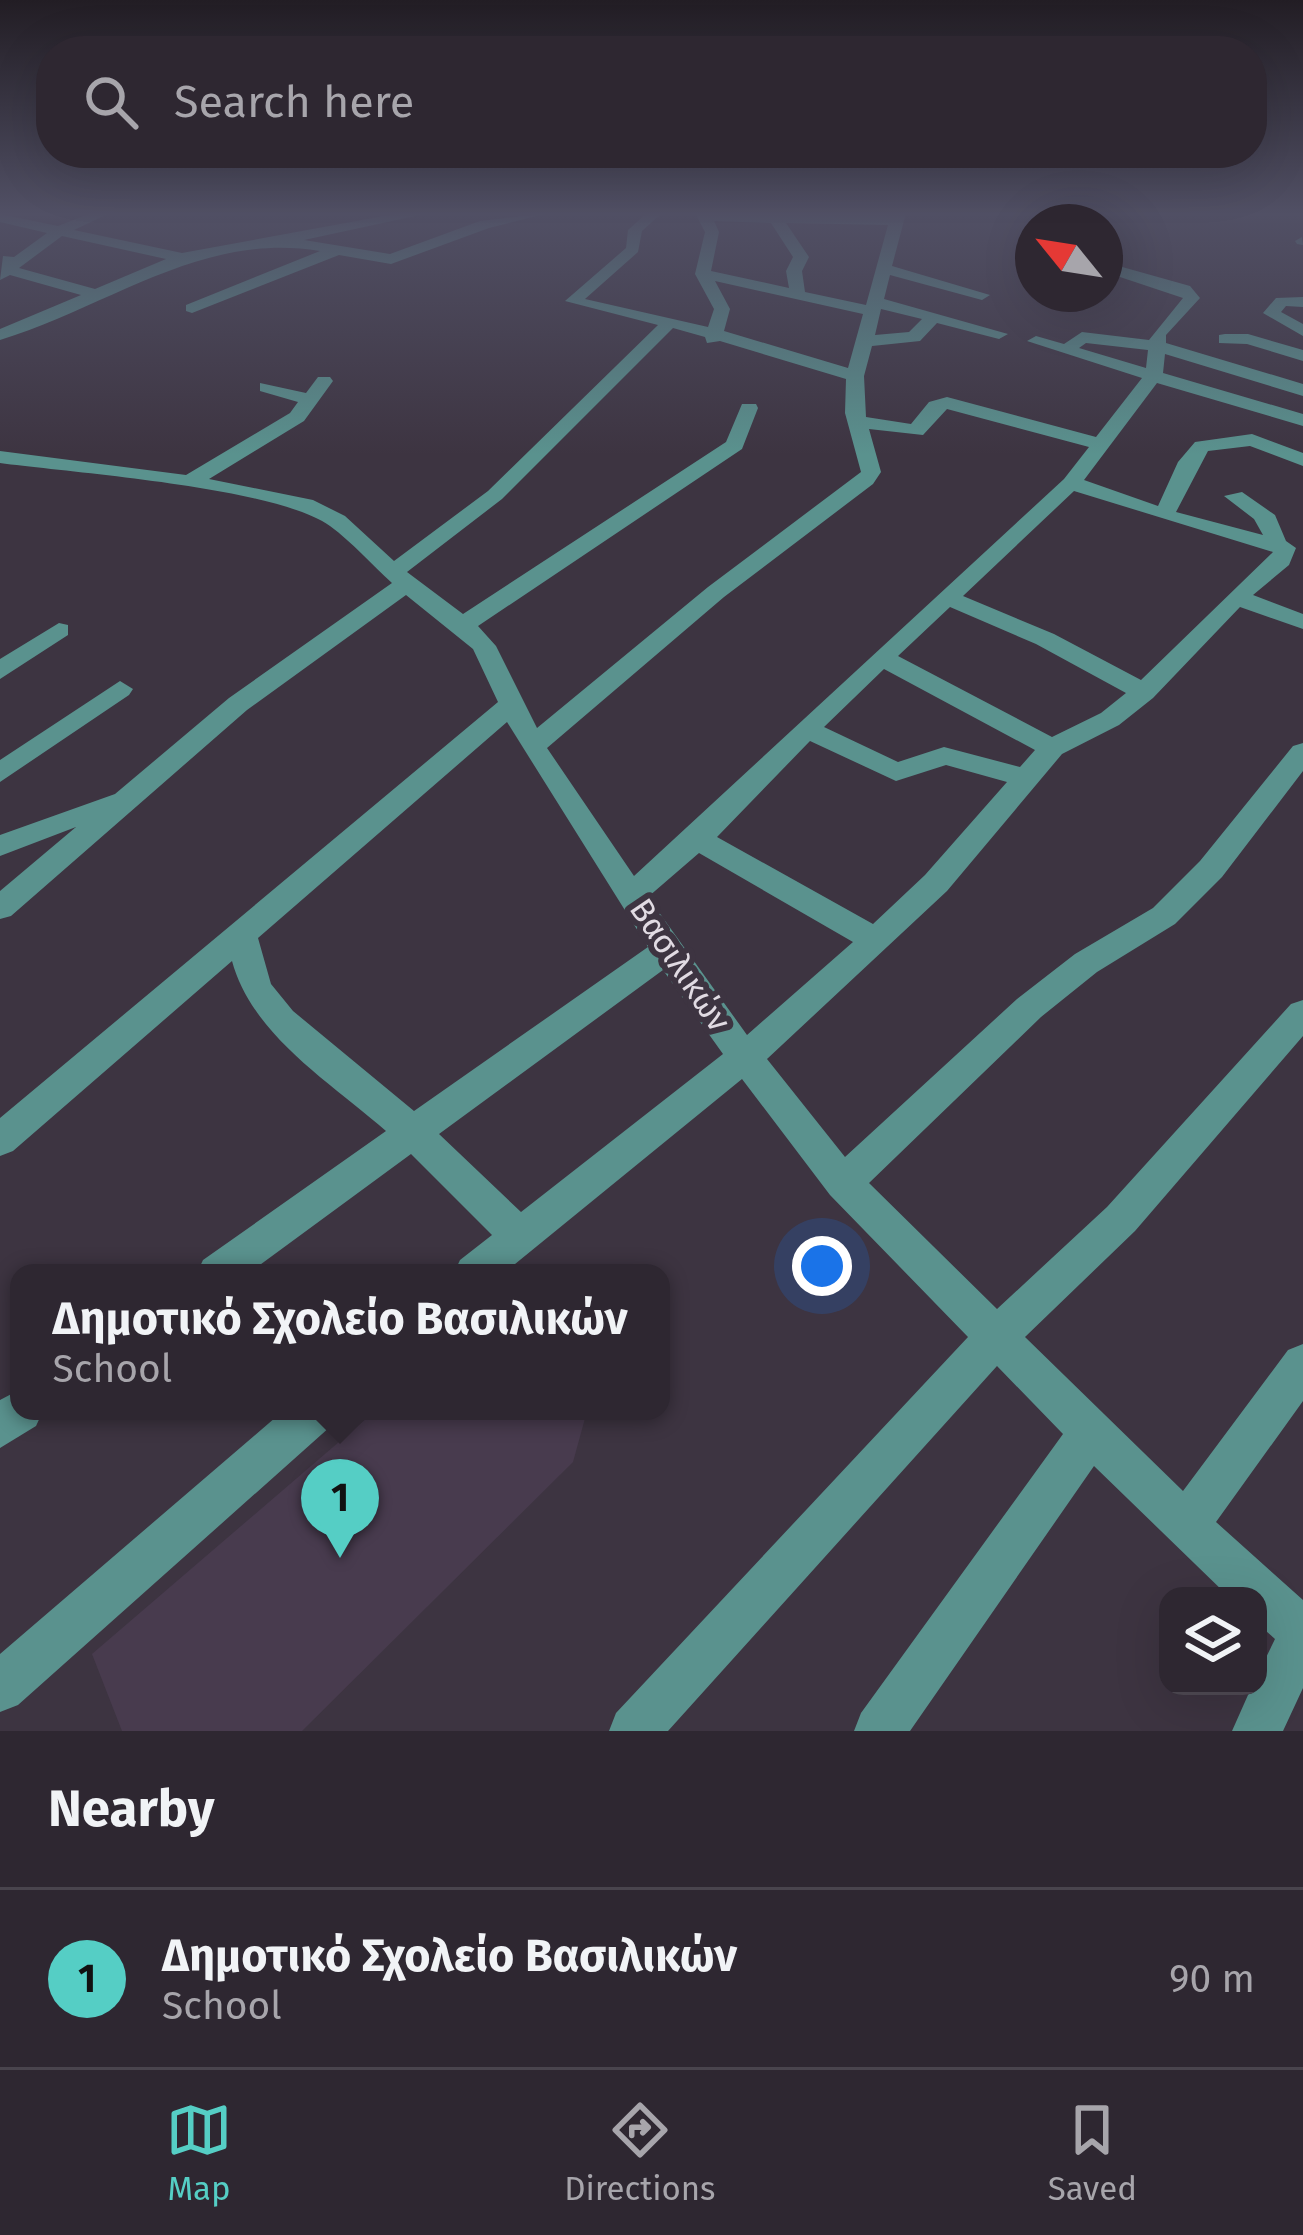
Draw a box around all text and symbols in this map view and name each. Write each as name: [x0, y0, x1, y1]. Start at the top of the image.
search box: [36, 36, 1267, 168]
icon: search: [78, 69, 144, 135]
text: Search here: [174, 75, 414, 129]
north arrow: [1015, 204, 1123, 312]
street label: Βασιλικών: [621, 891, 739, 1039]
your location: [792, 1236, 852, 1296]
popup: [10, 1264, 670, 1420]
text: Δημοτικό Σχολείο Βασιλικών: [52, 1292, 628, 1346]
text: School: [52, 1346, 172, 1392]
pin: 1: [301, 1459, 379, 1558]
map controls: [1159, 1587, 1267, 1695]
button: layers: [1159, 1587, 1267, 1695]
text: Nearby: [48, 1778, 214, 1840]
text: Δημοτικό Σχολείο Βασιλικών: [162, 1929, 737, 1983]
text: 1: [78, 1956, 96, 2002]
text: 90 m: [1169, 1956, 1255, 2002]
text: School: [162, 1983, 282, 2029]
tab: Map: [166, 2097, 232, 2209]
tab: Directions: [564, 2097, 716, 2209]
tab: Saved: [1048, 2097, 1137, 2209]

